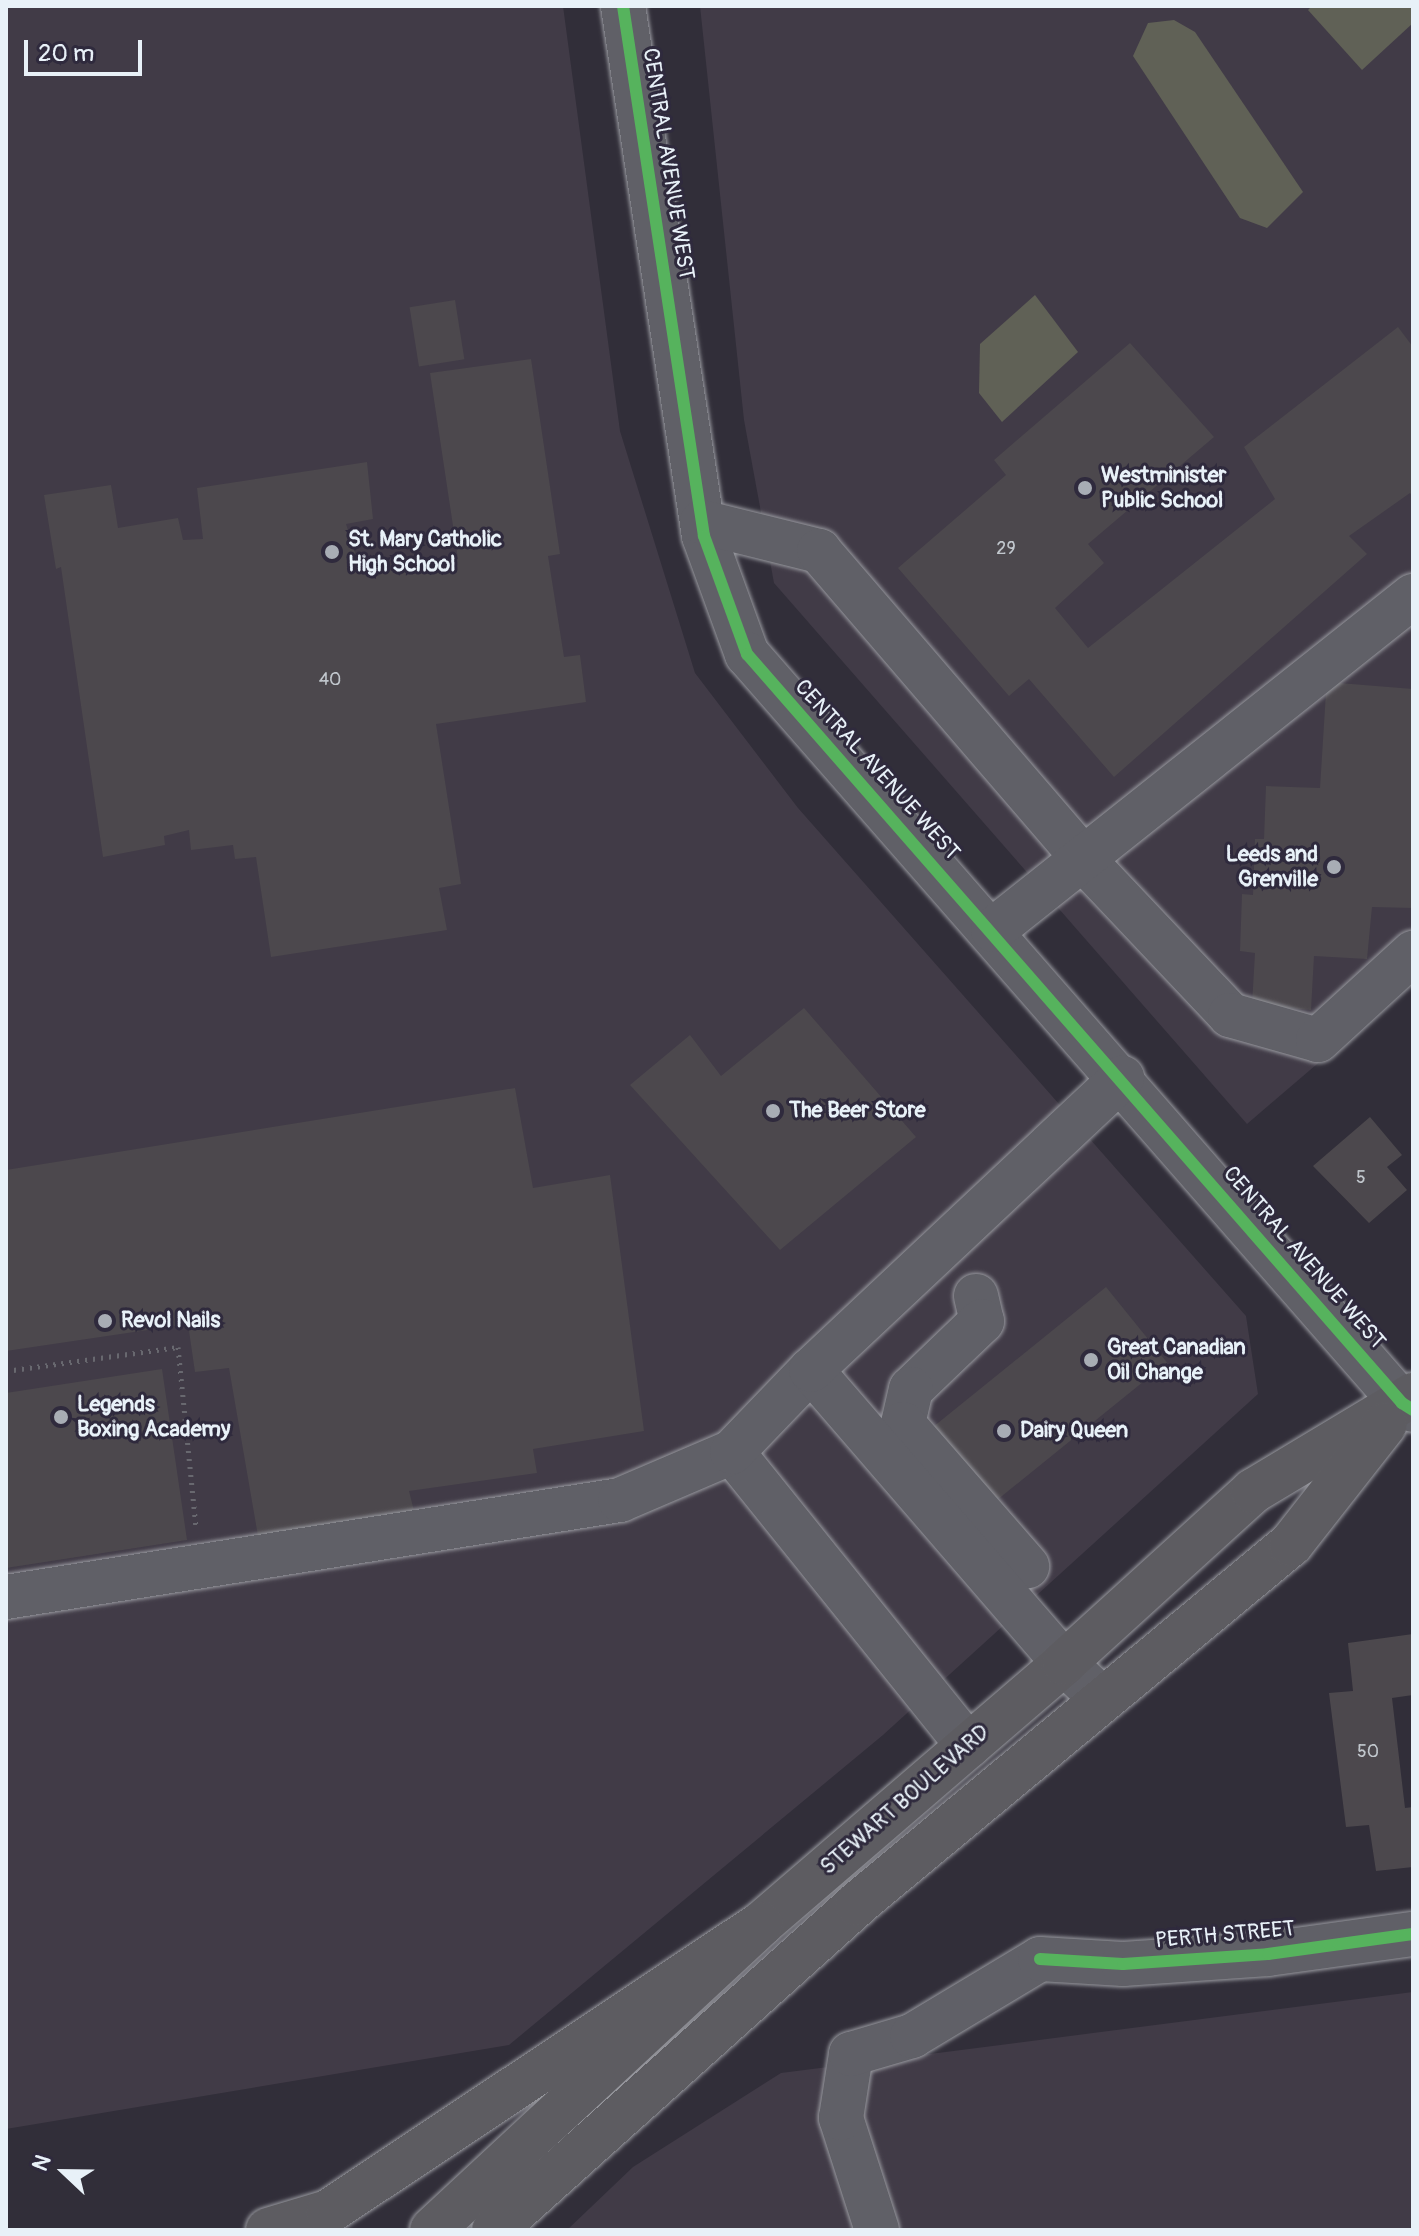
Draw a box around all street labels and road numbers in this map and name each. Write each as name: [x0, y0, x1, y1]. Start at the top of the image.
street label: CENTRAL AVENUE WEST: [637, 46, 699, 282]
street label: CENTRAL AVENUE WEST: [789, 674, 965, 866]
street label: CENTRAL AVENUE WEST: [1217, 1161, 1391, 1355]
street label: STEWART BOULEVARD: [815, 1719, 995, 1881]
street label: PERTH STREET: [1154, 1916, 1296, 1954]

